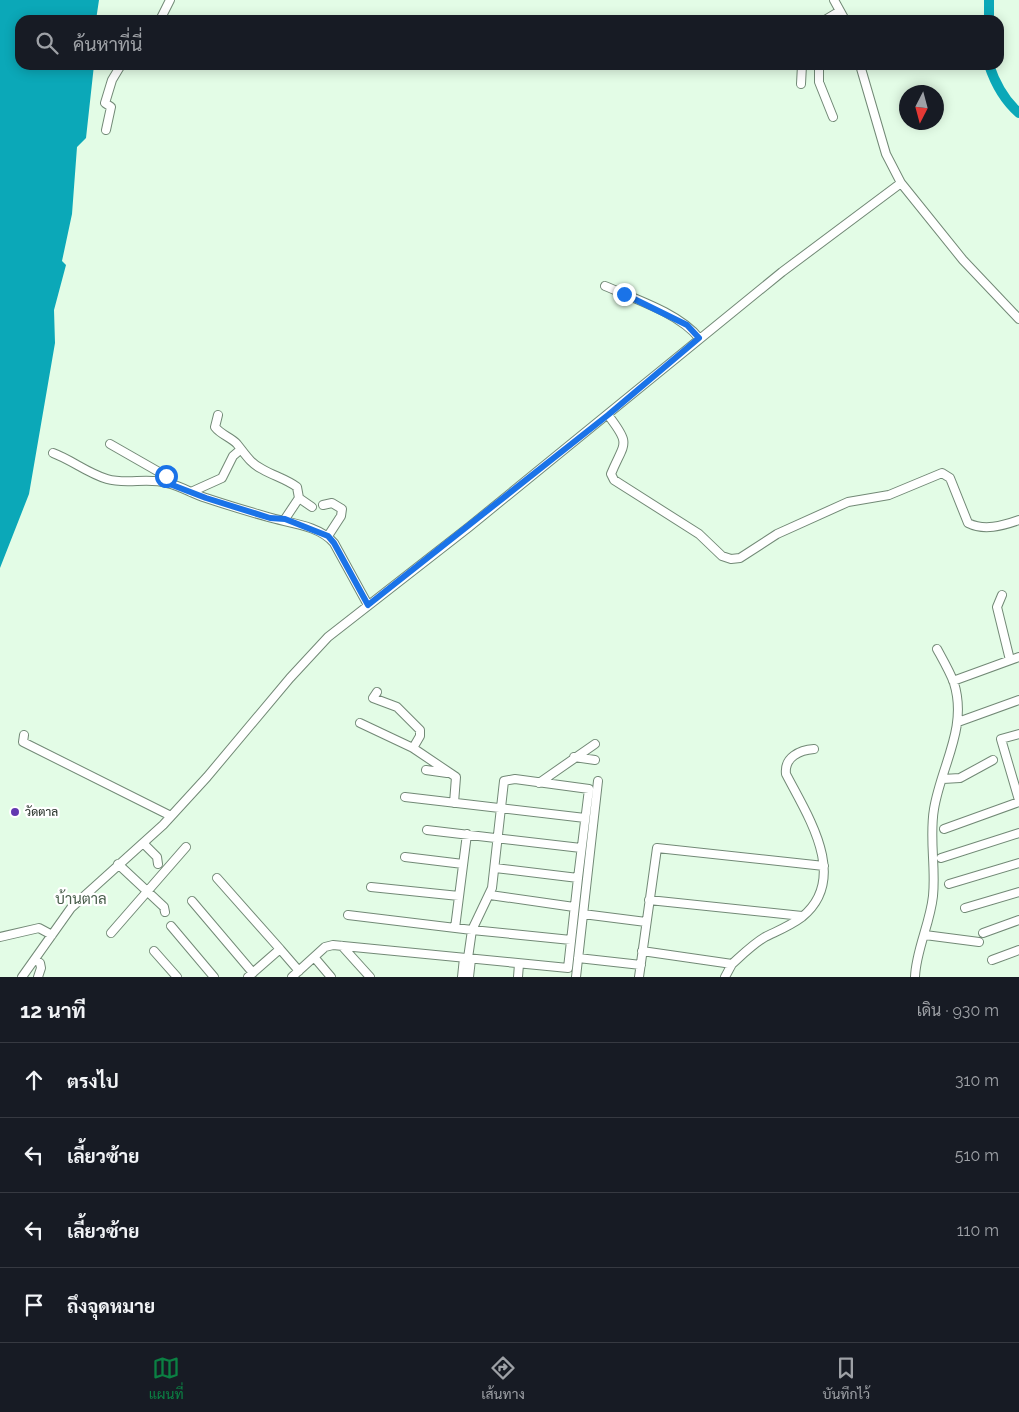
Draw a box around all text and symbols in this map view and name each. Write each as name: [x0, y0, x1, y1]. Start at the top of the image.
search box: [15, 15, 1004, 70]
icon: search: [33, 29, 61, 57]
text: ค้นหาที่นี่: [73, 33, 142, 55]
north arrow: [899, 85, 944, 130]
route end: [613, 283, 636, 306]
route start: [155, 465, 178, 488]
place label: วัดตาล: [25, 805, 58, 819]
marker: วัดตาล: [9, 806, 21, 818]
district label: บ้านตาล: [55, 889, 107, 908]
text: 12 นาที: [20, 998, 86, 1023]
text: เดิน · 930 m: [917, 1001, 999, 1020]
icon: ahead: [20, 1066, 48, 1094]
text: ตรงไป: [67, 1070, 119, 1092]
text: 310 m: [955, 1071, 999, 1090]
icon: left: [20, 1141, 48, 1169]
text: เลี้ยวซ้าย: [67, 1145, 139, 1167]
text: 510 m: [955, 1146, 999, 1165]
icon: left: [20, 1216, 48, 1244]
text: เลี้ยวซ้าย: [67, 1220, 139, 1242]
text: 110 m: [957, 1221, 999, 1240]
icon: arrive: [20, 1291, 48, 1319]
text: ถึงจุดหมาย: [67, 1295, 155, 1317]
tab: แผนที่: [149, 1354, 184, 1402]
tab: เส้นทาง: [481, 1354, 525, 1402]
tab: บันทึกไว้: [822, 1354, 870, 1402]

